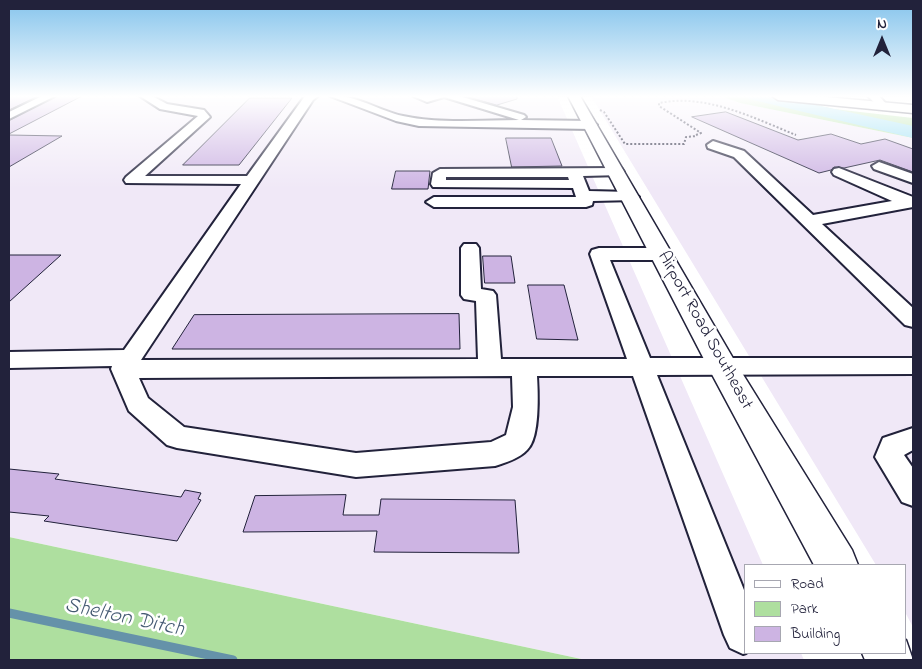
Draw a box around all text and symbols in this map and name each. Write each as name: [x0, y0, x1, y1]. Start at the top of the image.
text: N: [877, 14, 887, 35]
north arrow: [857, 15, 907, 65]
street label: Airport Road Southeast: [652, 248, 756, 414]
legend: [744, 564, 907, 654]
text: Road: [791, 573, 824, 595]
water label: Shelton Ditch: [62, 594, 186, 644]
text: Park: [791, 598, 818, 620]
text: Building: [791, 623, 840, 645]

